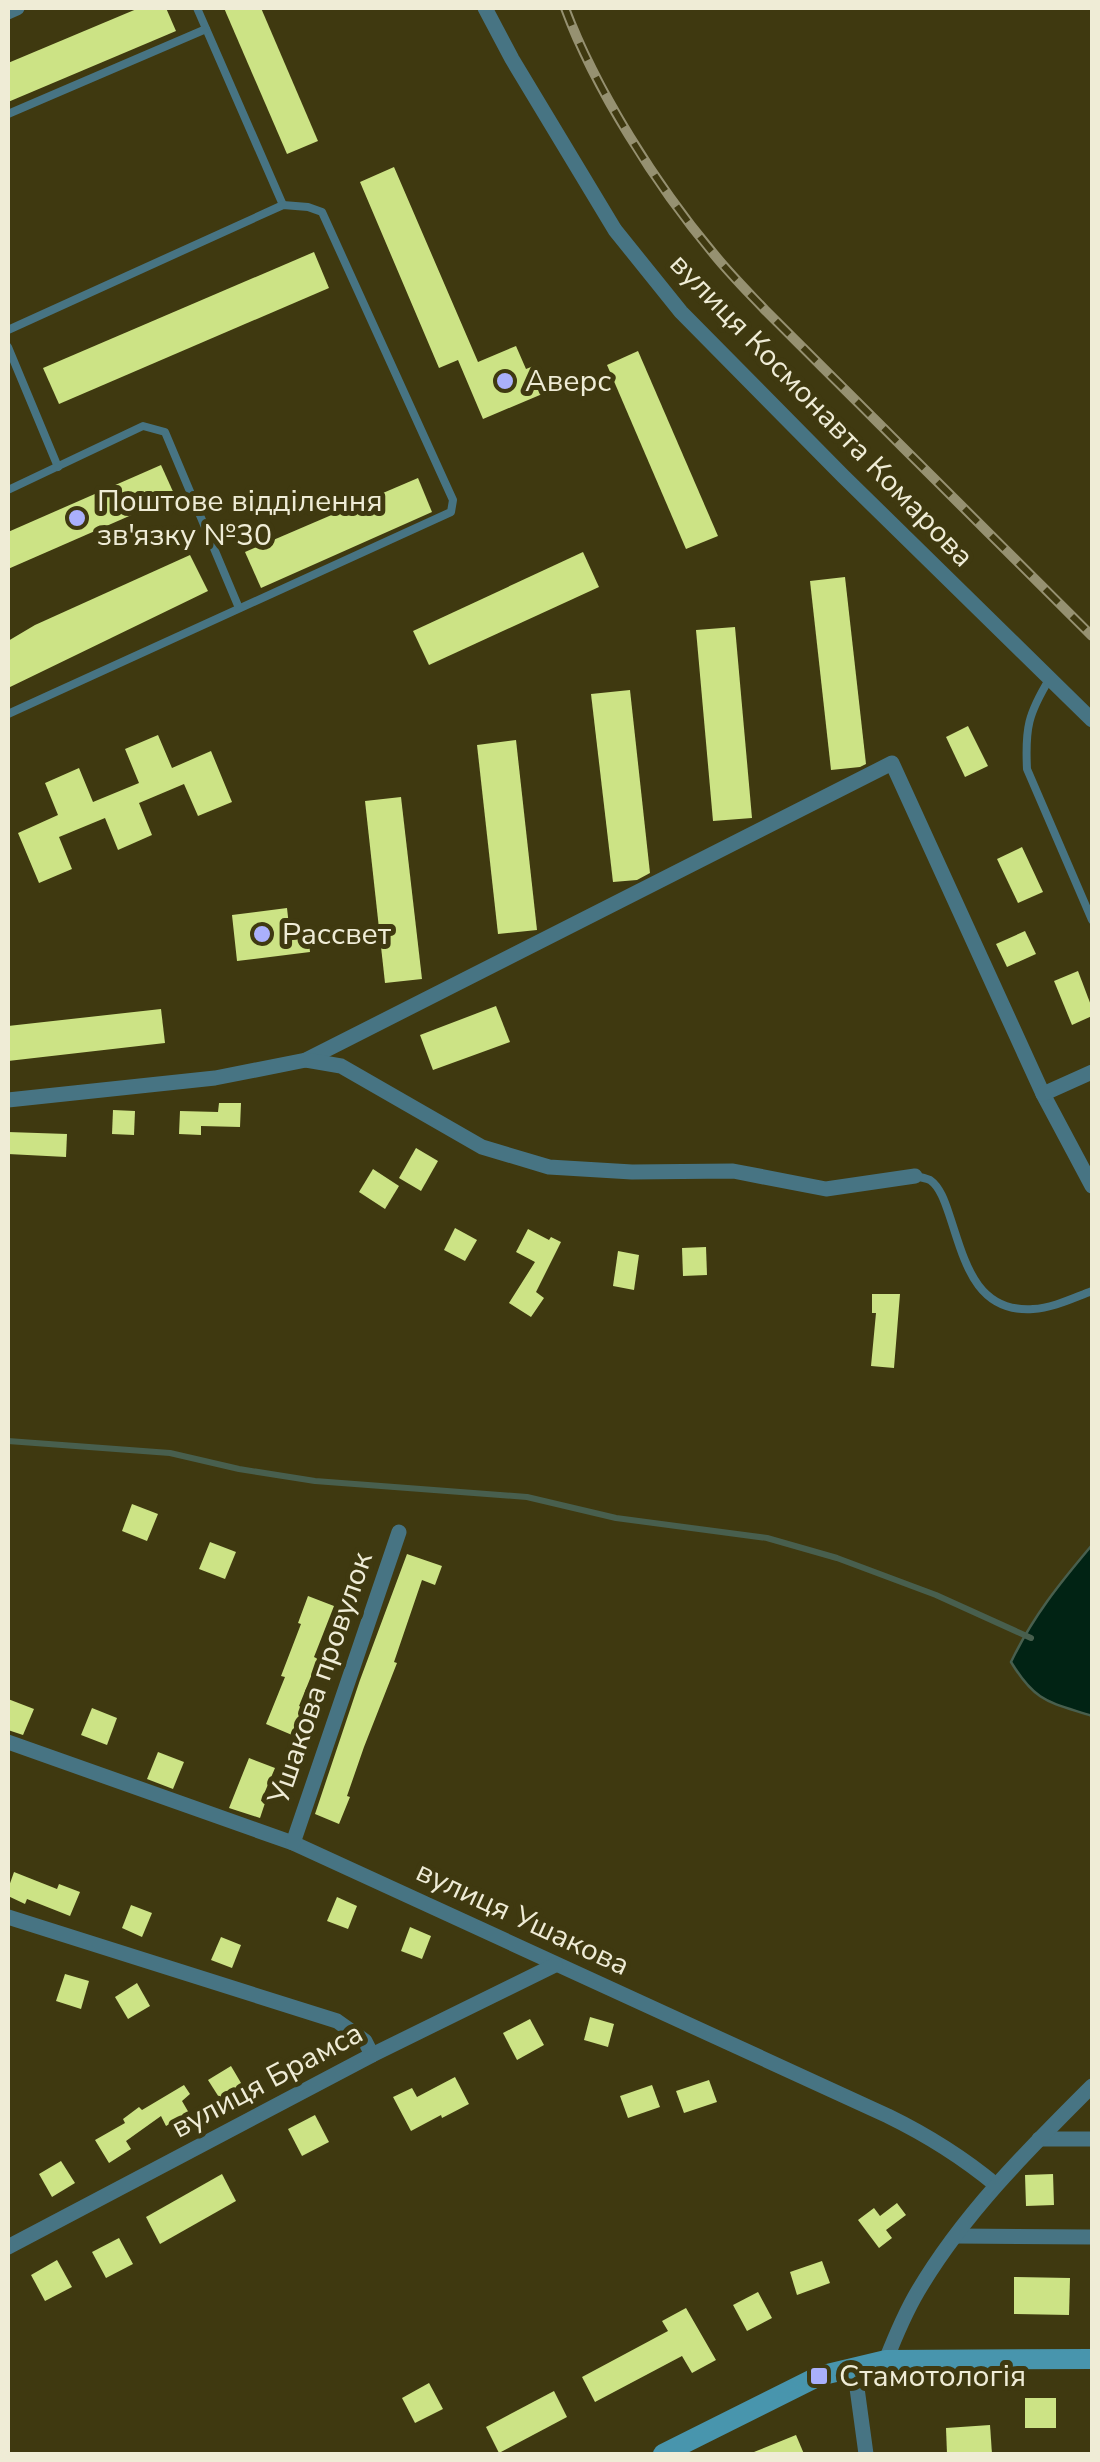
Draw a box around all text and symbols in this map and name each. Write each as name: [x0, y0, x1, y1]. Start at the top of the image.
street label: вулиця Космонавта Комарова: [660, 244, 983, 576]
place label: Аверс: [525, 361, 612, 402]
marker: Аверс: [494, 370, 516, 392]
place label: Поштове відділення зв'язку №30: [97, 481, 383, 556]
marker: Поштове відділення зв'язку №30: [66, 507, 88, 529]
place label: Рассвет: [282, 914, 392, 955]
marker: Рассвет: [251, 923, 273, 945]
street label: Ушакова провулок: [258, 1546, 383, 1811]
street label: вулиця Ушакова: [409, 1851, 636, 1986]
street label: вулиця Брамса: [164, 2013, 370, 2148]
place label: Стамотологія: [839, 2356, 1026, 2397]
marker: Стамотологія: [808, 2365, 830, 2387]

